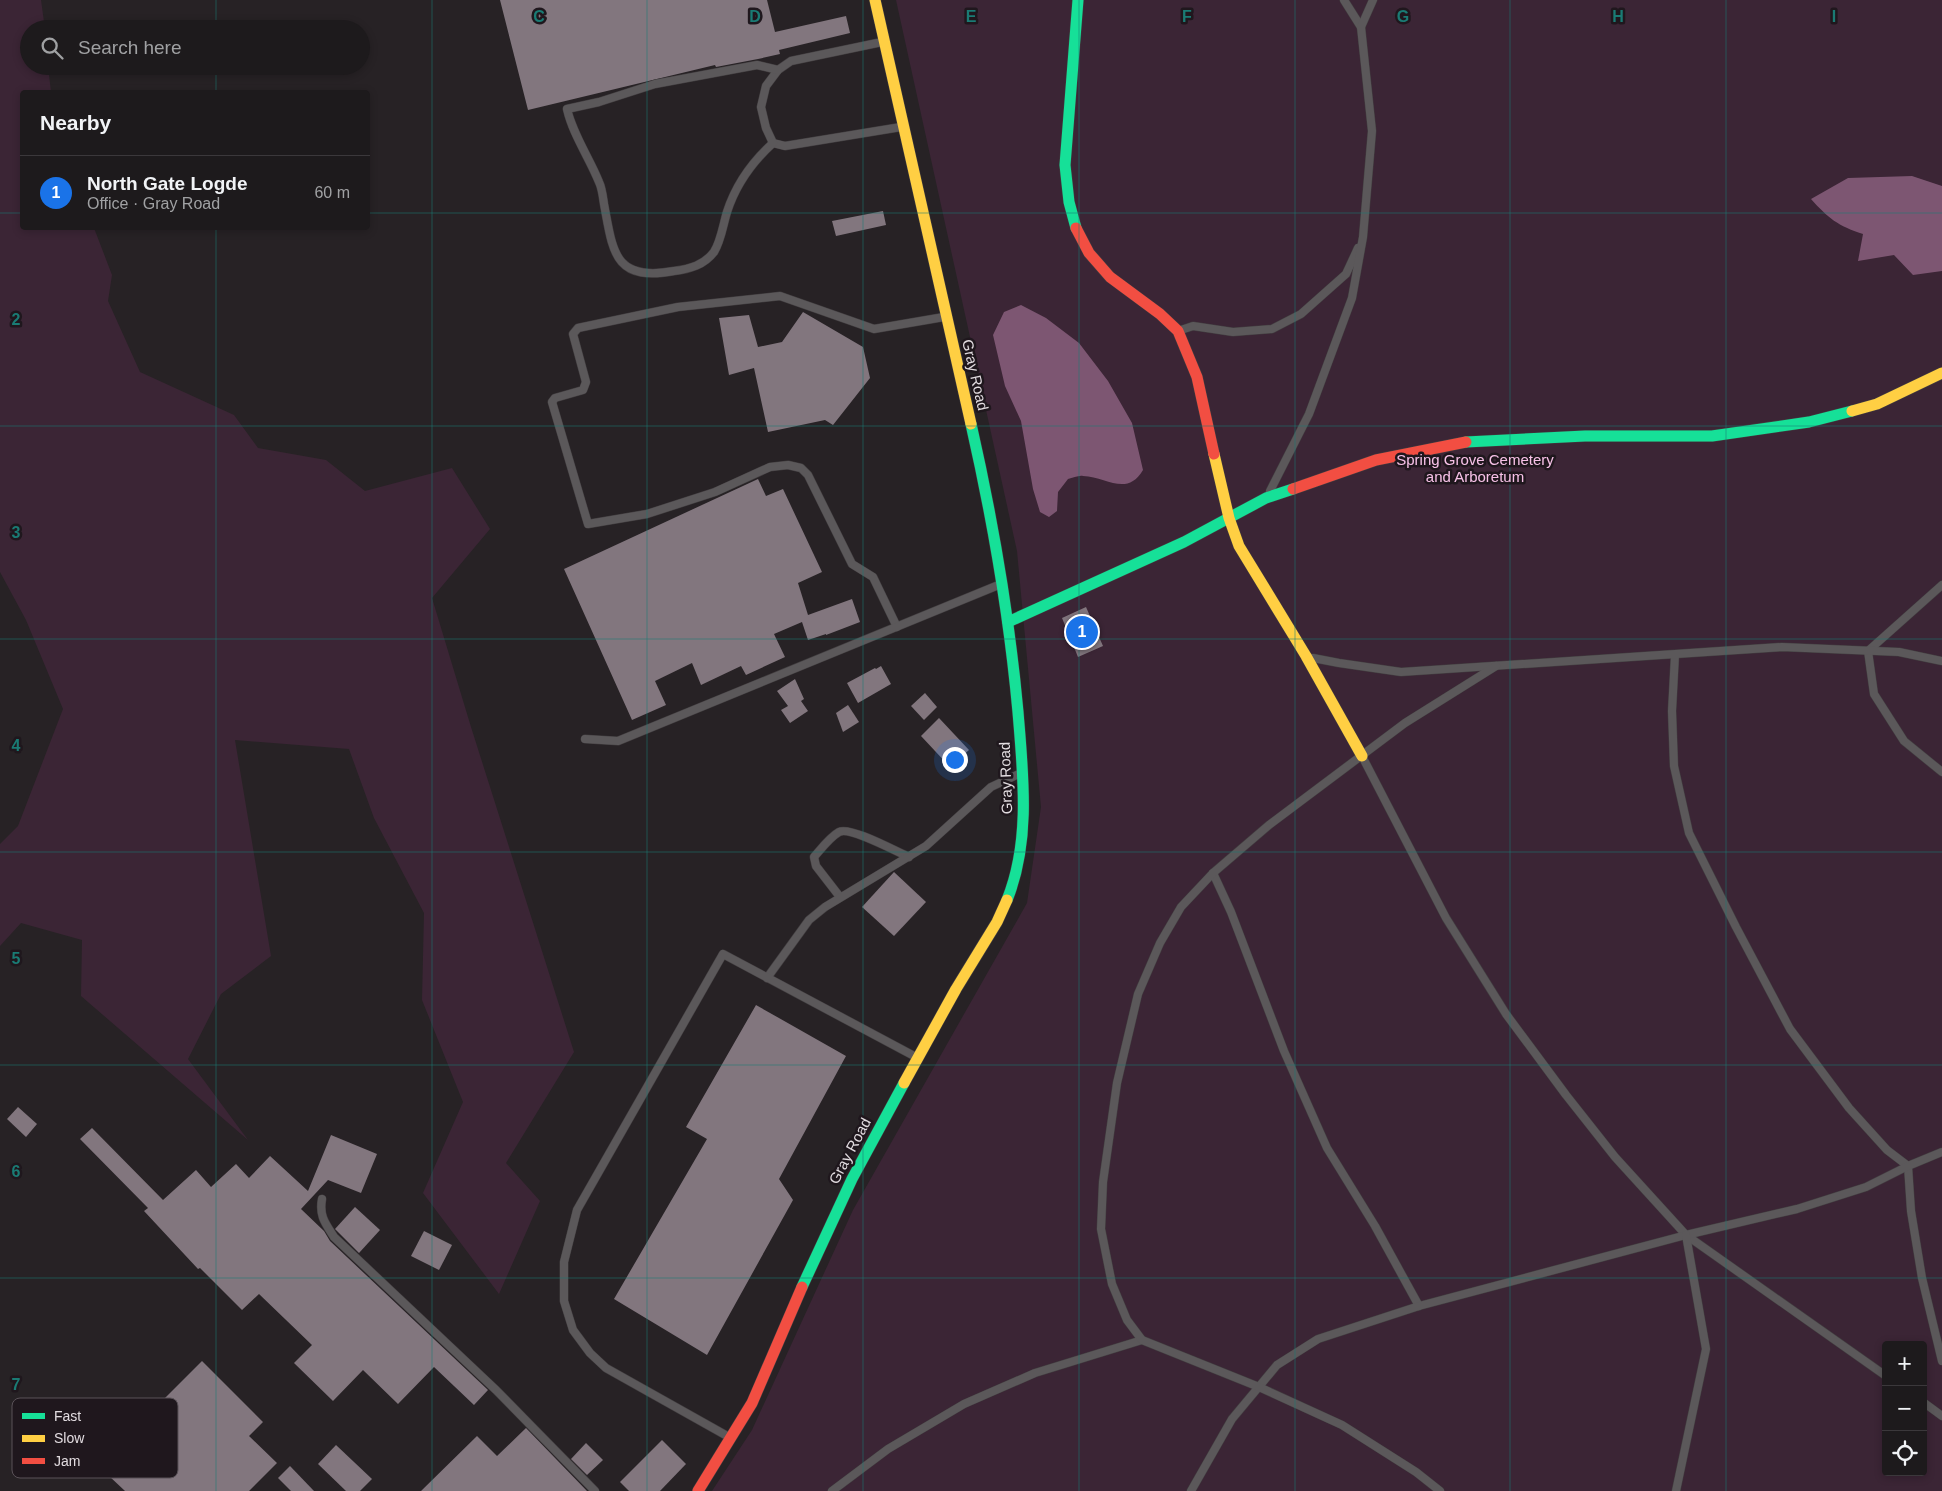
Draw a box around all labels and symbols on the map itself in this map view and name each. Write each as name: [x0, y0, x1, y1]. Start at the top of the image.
text: C: [533, 8, 545, 25]
text: D: [749, 8, 761, 25]
text: E: [966, 8, 977, 25]
text: F: [1182, 8, 1192, 25]
text: G: [1397, 8, 1409, 25]
text: H: [1612, 8, 1624, 25]
text: I: [1832, 8, 1836, 25]
text: 2: [12, 311, 21, 328]
street label: Gray Road: [959, 338, 992, 412]
park label: Spring Grove Cemetery and Arboretum: [1396, 451, 1554, 485]
text: 3: [12, 524, 21, 541]
pin: 1: [1066, 613, 1098, 651]
text: 4: [12, 737, 21, 754]
street label: Gray Road: [996, 741, 1015, 815]
your location: [942, 747, 968, 773]
text: 5: [12, 950, 21, 967]
street label: Gray Road: [825, 1115, 874, 1187]
text: 6: [12, 1163, 21, 1180]
text: 7: [12, 1376, 21, 1393]
legend: [12, 1398, 178, 1478]
text: Fast: [54, 1408, 81, 1424]
text: Slow: [54, 1430, 85, 1446]
text: Jam: [54, 1453, 80, 1469]

